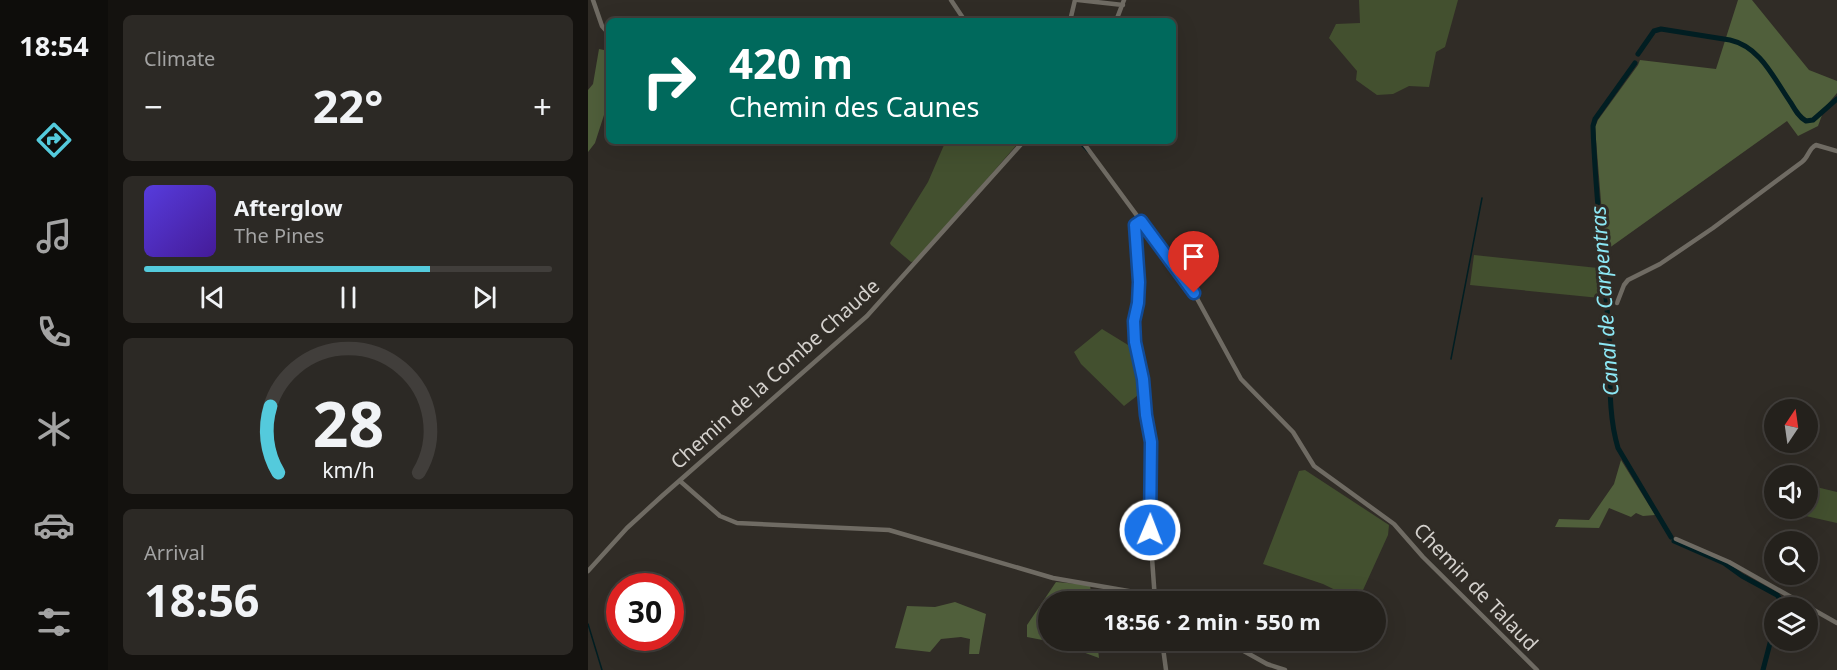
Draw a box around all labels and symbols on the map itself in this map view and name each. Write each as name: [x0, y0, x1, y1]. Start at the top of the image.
water label: Canal de Carpentras: [1583, 205, 1625, 397]
pin: [1168, 231, 1219, 293]
street label: Chemin de la Combe Chaude: [664, 272, 885, 475]
north arrow: [1764, 399, 1818, 453]
position arrow: [1118, 498, 1182, 562]
street label: Chemin de Talaud: [1408, 517, 1545, 657]
speed limit sign: 30: [606, 573, 684, 651]

